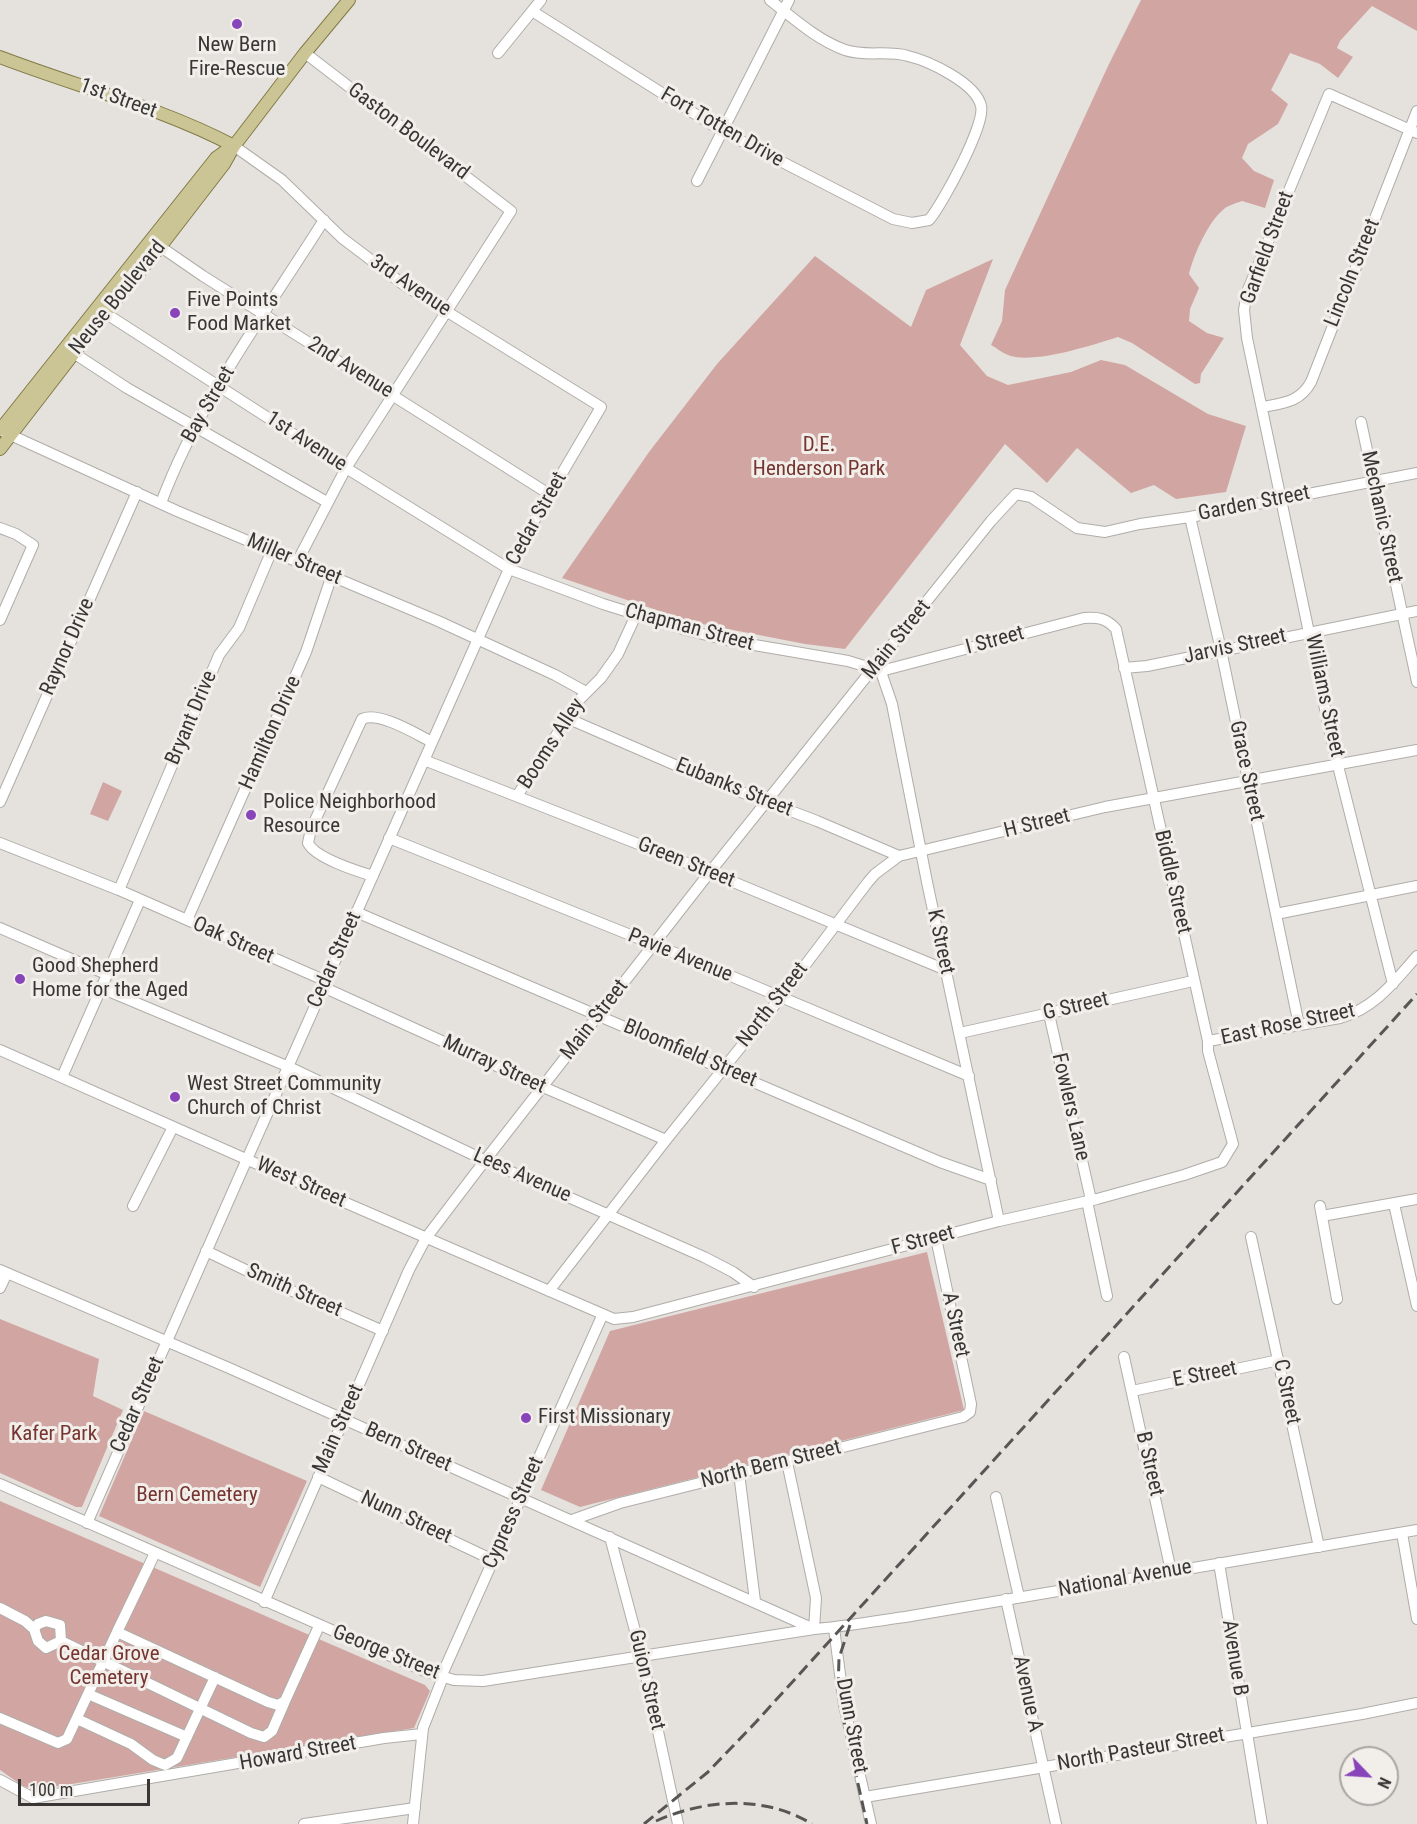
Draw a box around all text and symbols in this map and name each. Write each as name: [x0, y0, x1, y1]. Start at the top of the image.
marker: New Bern Fire-Rescue: [230, 17, 244, 31]
place label: New Bern Fire-Rescue: [189, 33, 285, 83]
street label: 1st Street: [76, 73, 160, 125]
street label: Gaston Boulevard: [342, 78, 474, 186]
street label: Fort Totten Drive: [656, 83, 788, 173]
street label: Garfield Street: [1236, 188, 1300, 308]
street label: Lincoln Street: [1320, 215, 1386, 331]
street label: Neuse Boulevard: [64, 236, 172, 360]
street label: 3rd Avenue: [365, 250, 455, 322]
place label: Five Points Food Market: [187, 288, 291, 338]
marker: Five Points Food Market: [168, 306, 182, 320]
street label: 2nd Avenue: [303, 332, 397, 404]
street label: Bay Street: [177, 362, 241, 448]
street label: 1st Avenue: [261, 407, 351, 477]
park label: D.E. Henderson Park: [753, 433, 885, 483]
street label: Mechanic Street: [1355, 449, 1407, 585]
street label: Cedar Street: [501, 468, 573, 570]
street label: Garden Street: [1196, 481, 1312, 527]
street label: Miller Street: [243, 529, 345, 591]
street label: Raynor Drive: [35, 595, 101, 699]
street label: Main Street: [857, 595, 937, 685]
street label: Chapman Street: [622, 599, 756, 657]
street label: I Street: [963, 621, 1027, 661]
street label: Jarvis Street: [1181, 624, 1289, 670]
street label: Williams Street: [1299, 632, 1349, 760]
street label: Bryant Drive: [161, 667, 223, 769]
street label: Hamilton Drive: [235, 672, 307, 794]
street label: Booms Alley: [513, 694, 591, 794]
street label: Grace Street: [1223, 718, 1269, 824]
street label: Eubanks Street: [672, 753, 796, 823]
place label: Police Neighborhood Resource: [263, 790, 436, 840]
street label: H Street: [1001, 804, 1073, 844]
marker: Police Neighborhood Resource: [244, 808, 258, 822]
street label: Biddle Street: [1148, 828, 1196, 936]
street label: Green Street: [634, 832, 738, 894]
street label: K Street: [921, 907, 959, 977]
street label: Cedar Street: [303, 908, 367, 1012]
street label: Oak Street: [189, 912, 277, 970]
street label: Pavie Avenue: [624, 924, 736, 988]
place label: Good Shepherd Home for the Aged: [32, 954, 188, 1004]
street label: North Street: [732, 958, 814, 1052]
marker: Good Shepherd Home for the Aged: [13, 972, 27, 986]
street label: Main Street: [556, 975, 634, 1065]
street label: G Street: [1041, 987, 1111, 1027]
street label: East Rose Street: [1219, 999, 1357, 1051]
street label: Bloomfield Street: [619, 1015, 761, 1093]
street label: Murray Street: [438, 1030, 550, 1100]
street label: Fowlers Lane: [1045, 1051, 1095, 1163]
place label: West Street Community Church of Christ: [187, 1072, 381, 1122]
marker: West Street Community Church of Christ: [168, 1090, 182, 1104]
street label: Lees Avenue: [469, 1143, 575, 1209]
street label: West Street: [252, 1152, 350, 1214]
street label: F Street: [889, 1221, 957, 1261]
street label: Smith Street: [242, 1259, 346, 1323]
street label: A Street: [936, 1290, 974, 1360]
street label: Cedar Street: [106, 1353, 170, 1457]
street label: E Street: [1171, 1356, 1239, 1394]
street label: C Street: [1267, 1357, 1305, 1427]
street label: Main Street: [308, 1381, 370, 1477]
place label: First Missionary: [538, 1405, 671, 1431]
marker: First Missionary: [519, 1411, 533, 1425]
street label: Bern Street: [361, 1418, 455, 1478]
park label: Kafer Park: [11, 1422, 97, 1448]
street label: B Street: [1129, 1429, 1169, 1499]
street label: North Bern Street: [698, 1435, 844, 1495]
street label: Cypress Street: [478, 1453, 550, 1573]
park label: Bern Cemetery: [136, 1483, 258, 1509]
street label: Nunn Street: [356, 1486, 456, 1550]
street label: National Avenue: [1056, 1555, 1194, 1603]
street label: Avenue B: [1216, 1618, 1252, 1698]
street label: George Street: [329, 1620, 443, 1686]
street label: Guion Street: [622, 1627, 670, 1733]
park label: Cedar Grove Cemetery: [58, 1642, 160, 1692]
street label: Avenue A: [1007, 1654, 1047, 1734]
street label: Dunn Street: [829, 1676, 873, 1776]
street label: North Pasteur Street: [1055, 1723, 1227, 1777]
street label: Howard Street: [238, 1731, 358, 1777]
north arrow: [1339, 1746, 1399, 1806]
scale bar: [21, 1767, 153, 1805]
text: N: [1373, 1775, 1395, 1791]
text: 100 m: [29, 1779, 73, 1800]

